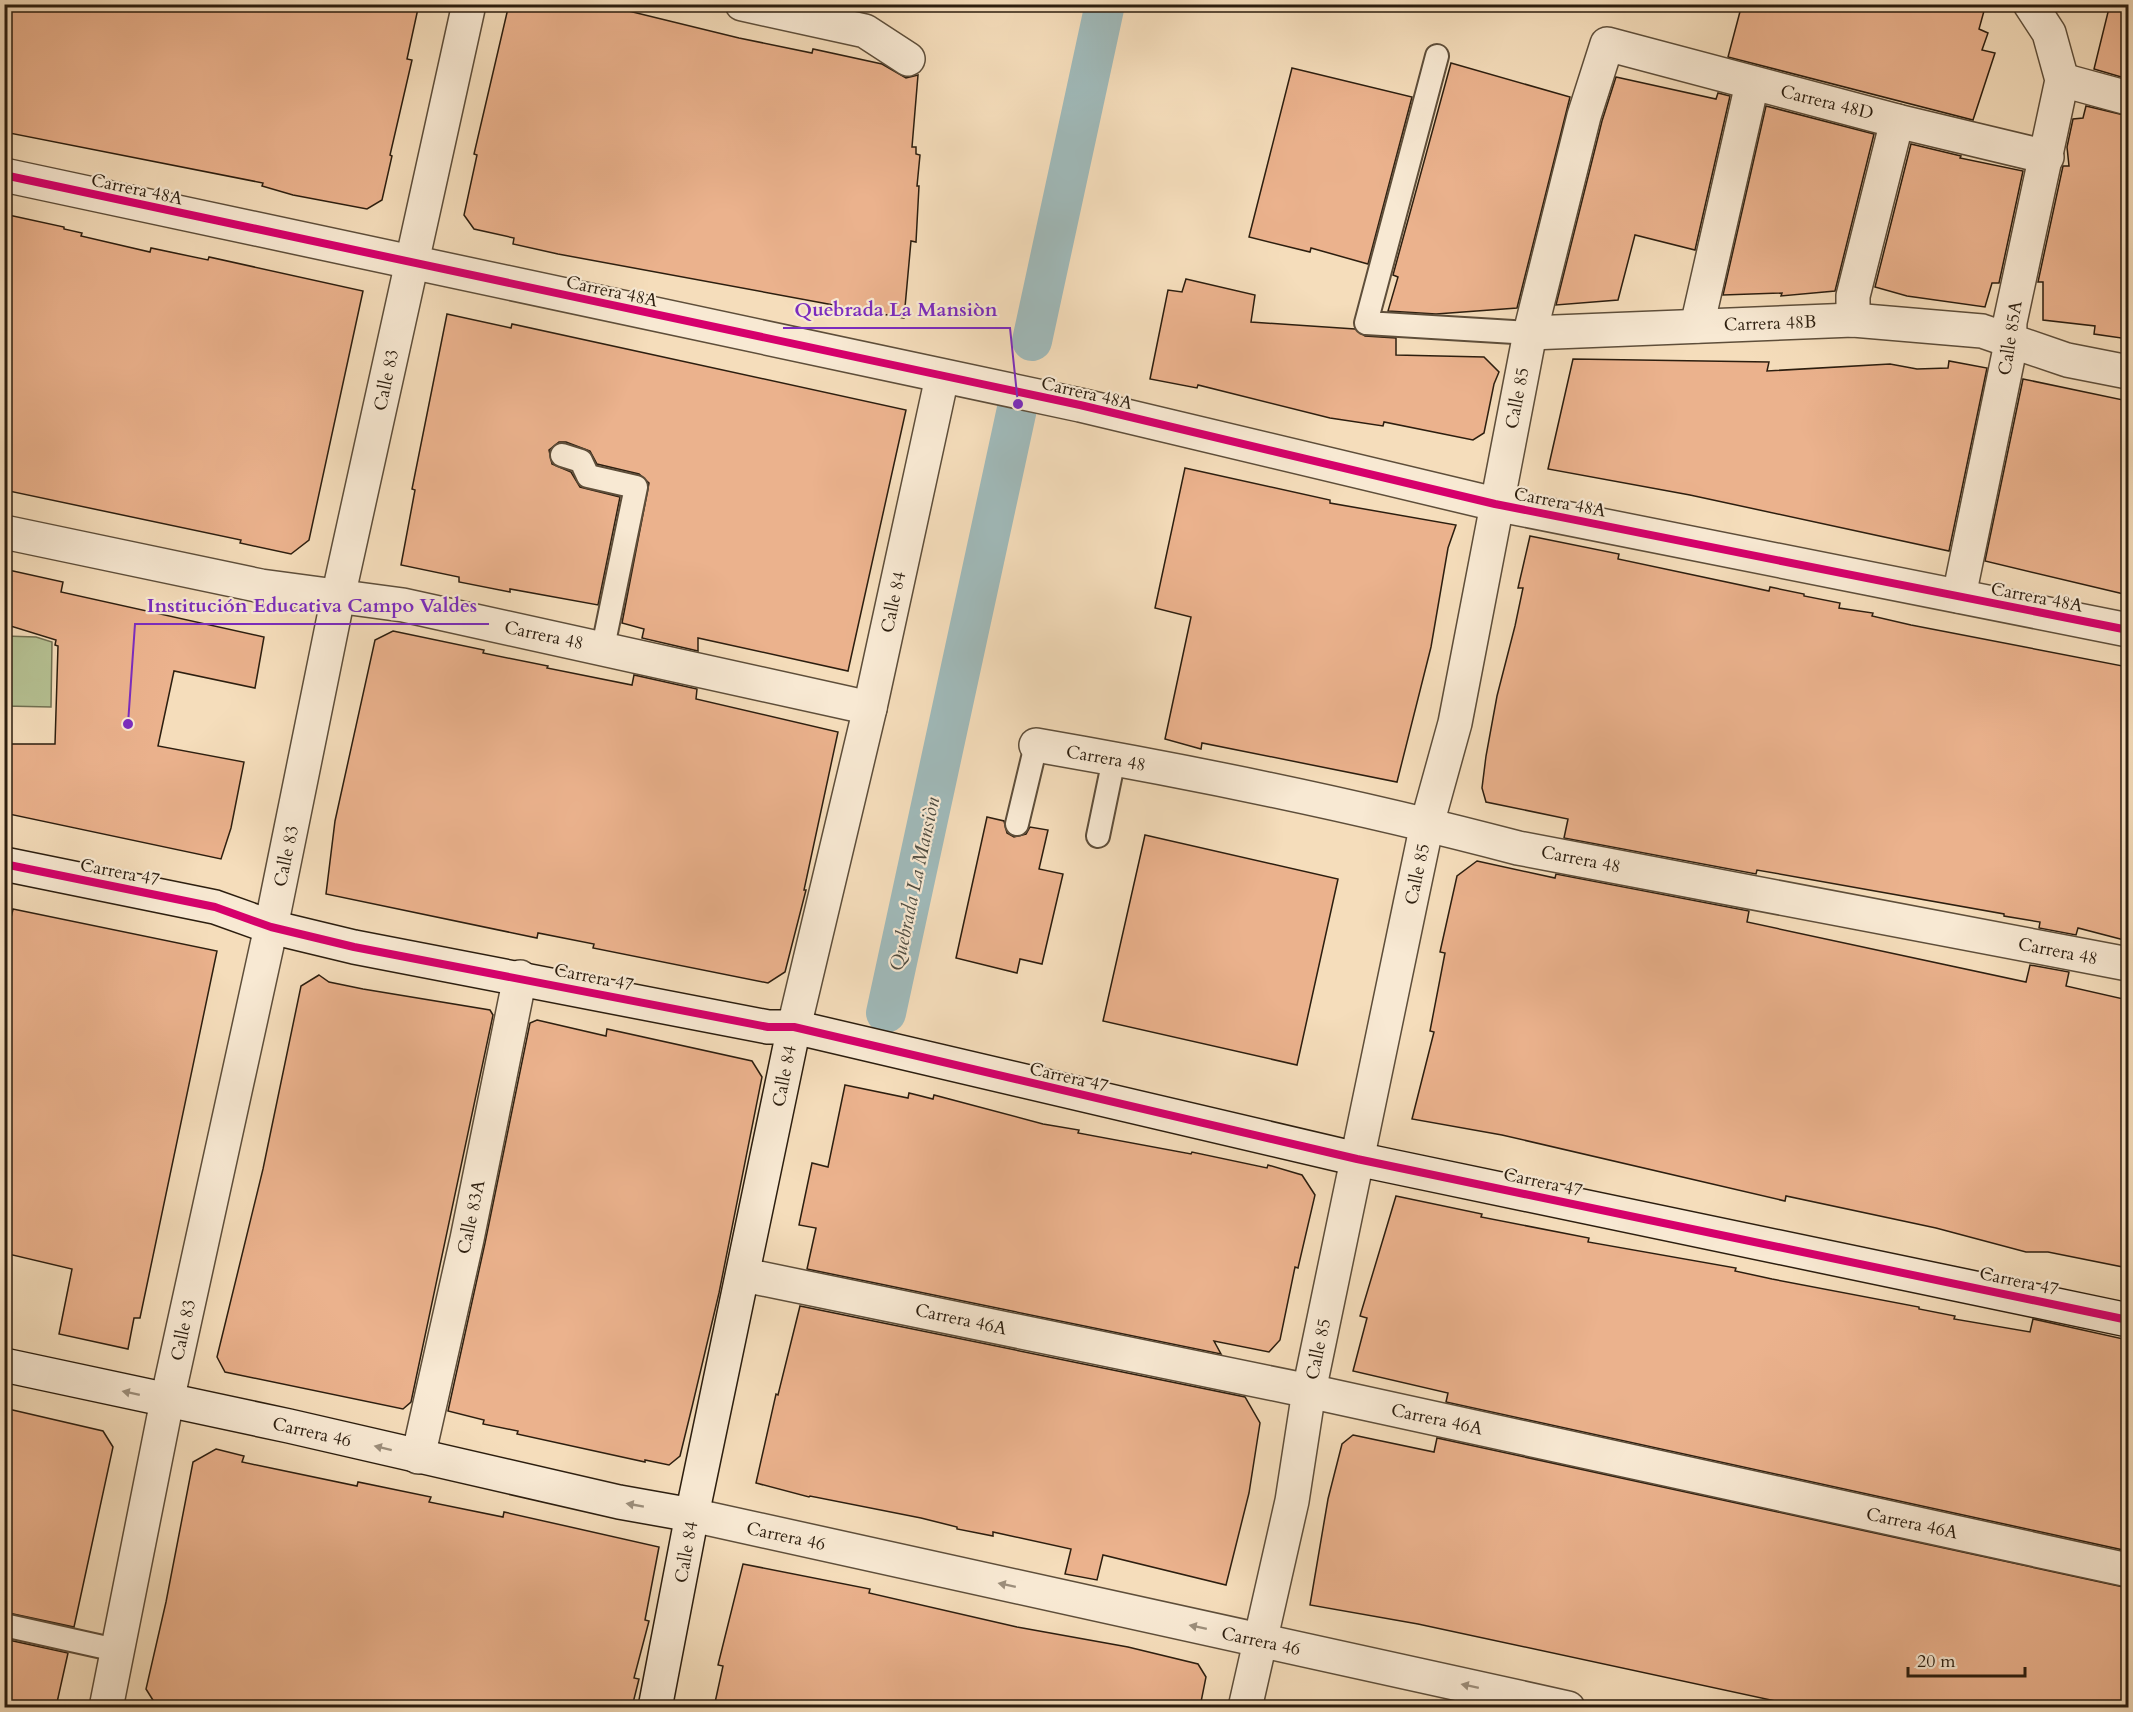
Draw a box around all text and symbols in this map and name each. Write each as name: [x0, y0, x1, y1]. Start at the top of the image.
street label: Carrera 48D: [1778, 79, 1876, 126]
street label: Carrera 48A: [89, 168, 185, 211]
street label: Carrera 48A: [564, 270, 660, 313]
callout: Quebrada La Mansiòn: [783, 290, 1010, 328]
text: Quebrada La Mansiòn: [794, 296, 998, 323]
street label: Calle 85A: [1992, 299, 2029, 377]
street label: Carrera 48B: [1723, 309, 1817, 338]
street label: Calle 83: [368, 347, 405, 413]
street label: Calle 85: [1499, 365, 1536, 431]
street label: Carrera 48A: [1039, 371, 1135, 416]
street label: Carrera 48A: [1512, 481, 1608, 524]
street label: Calle 84: [875, 569, 912, 635]
street label: Carrera 48A: [1989, 576, 2085, 619]
callout: Institución Educativa Campo Valdes: [135, 586, 489, 624]
text: Institución Educativa Campo Valdes: [147, 592, 477, 619]
street label: Carrera 48: [502, 615, 586, 656]
street label: Carrera 48: [1064, 739, 1148, 778]
water label: Quebrada La Mansiòn: [883, 794, 946, 974]
street label: Calle 83: [268, 823, 305, 889]
street label: Carrera 48: [1539, 840, 1623, 879]
street label: Calle 85: [1399, 841, 1436, 907]
street label: Carrera 47: [78, 853, 162, 892]
street label: Carrera 48: [2016, 932, 2100, 971]
street label: Carrera 47: [552, 958, 636, 997]
street label: Calle 84: [766, 1043, 803, 1109]
street label: Carrera 47: [1027, 1056, 1111, 1099]
street label: Carrera 47: [1501, 1162, 1585, 1203]
street label: Calle 83A: [451, 1178, 492, 1256]
street label: Carrera 47: [1977, 1261, 2061, 1302]
street label: Calle 83: [165, 1297, 202, 1363]
street label: Carrera 46A: [913, 1298, 1009, 1341]
street label: Calle 85: [1300, 1316, 1337, 1382]
one-way arrow: [121, 1388, 140, 1397]
street label: Carrera 46A: [1389, 1398, 1485, 1441]
street label: Carrera 46: [270, 1411, 354, 1454]
one-way arrow: [374, 1443, 392, 1453]
one-way arrow: [625, 1500, 644, 1509]
street label: Carrera 46A: [1864, 1502, 1960, 1545]
street label: Carrera 46: [744, 1516, 828, 1557]
street label: Calle 84: [669, 1519, 704, 1585]
one-way arrow: [998, 1579, 1016, 1589]
one-way arrow: [1188, 1621, 1207, 1631]
street label: Carrera 46: [1219, 1621, 1303, 1662]
scale bar: [1908, 1640, 2025, 1678]
text: 20 m: [1917, 1649, 1956, 1674]
one-way arrow: [1460, 1681, 1479, 1690]

